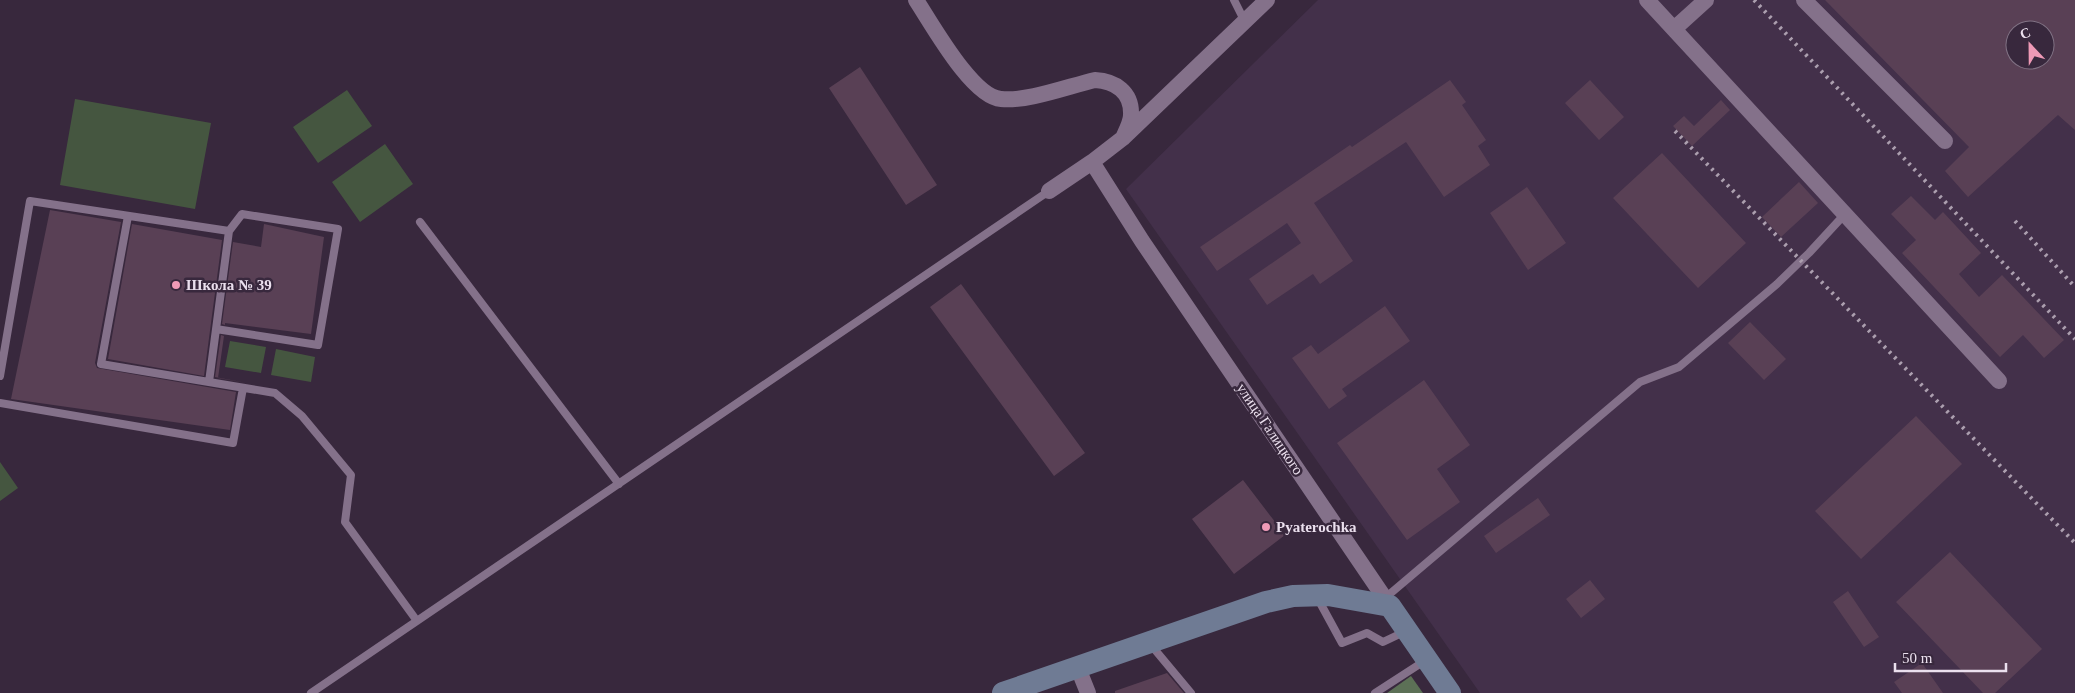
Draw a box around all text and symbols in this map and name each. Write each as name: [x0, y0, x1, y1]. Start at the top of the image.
north arrow: [2005, 20, 2055, 70]
text: С: [2018, 25, 2033, 42]
place label: Школа № 39: [186, 277, 272, 293]
marker: Школа № 39: [170, 279, 182, 291]
street label: улица Галицкого: [1234, 380, 1306, 478]
place label: Pyaterochka: [1276, 519, 1357, 535]
marker: Pyaterochka: [1260, 521, 1272, 533]
scale bar: [1895, 640, 2006, 672]
text: 50 m: [1902, 650, 1933, 666]

